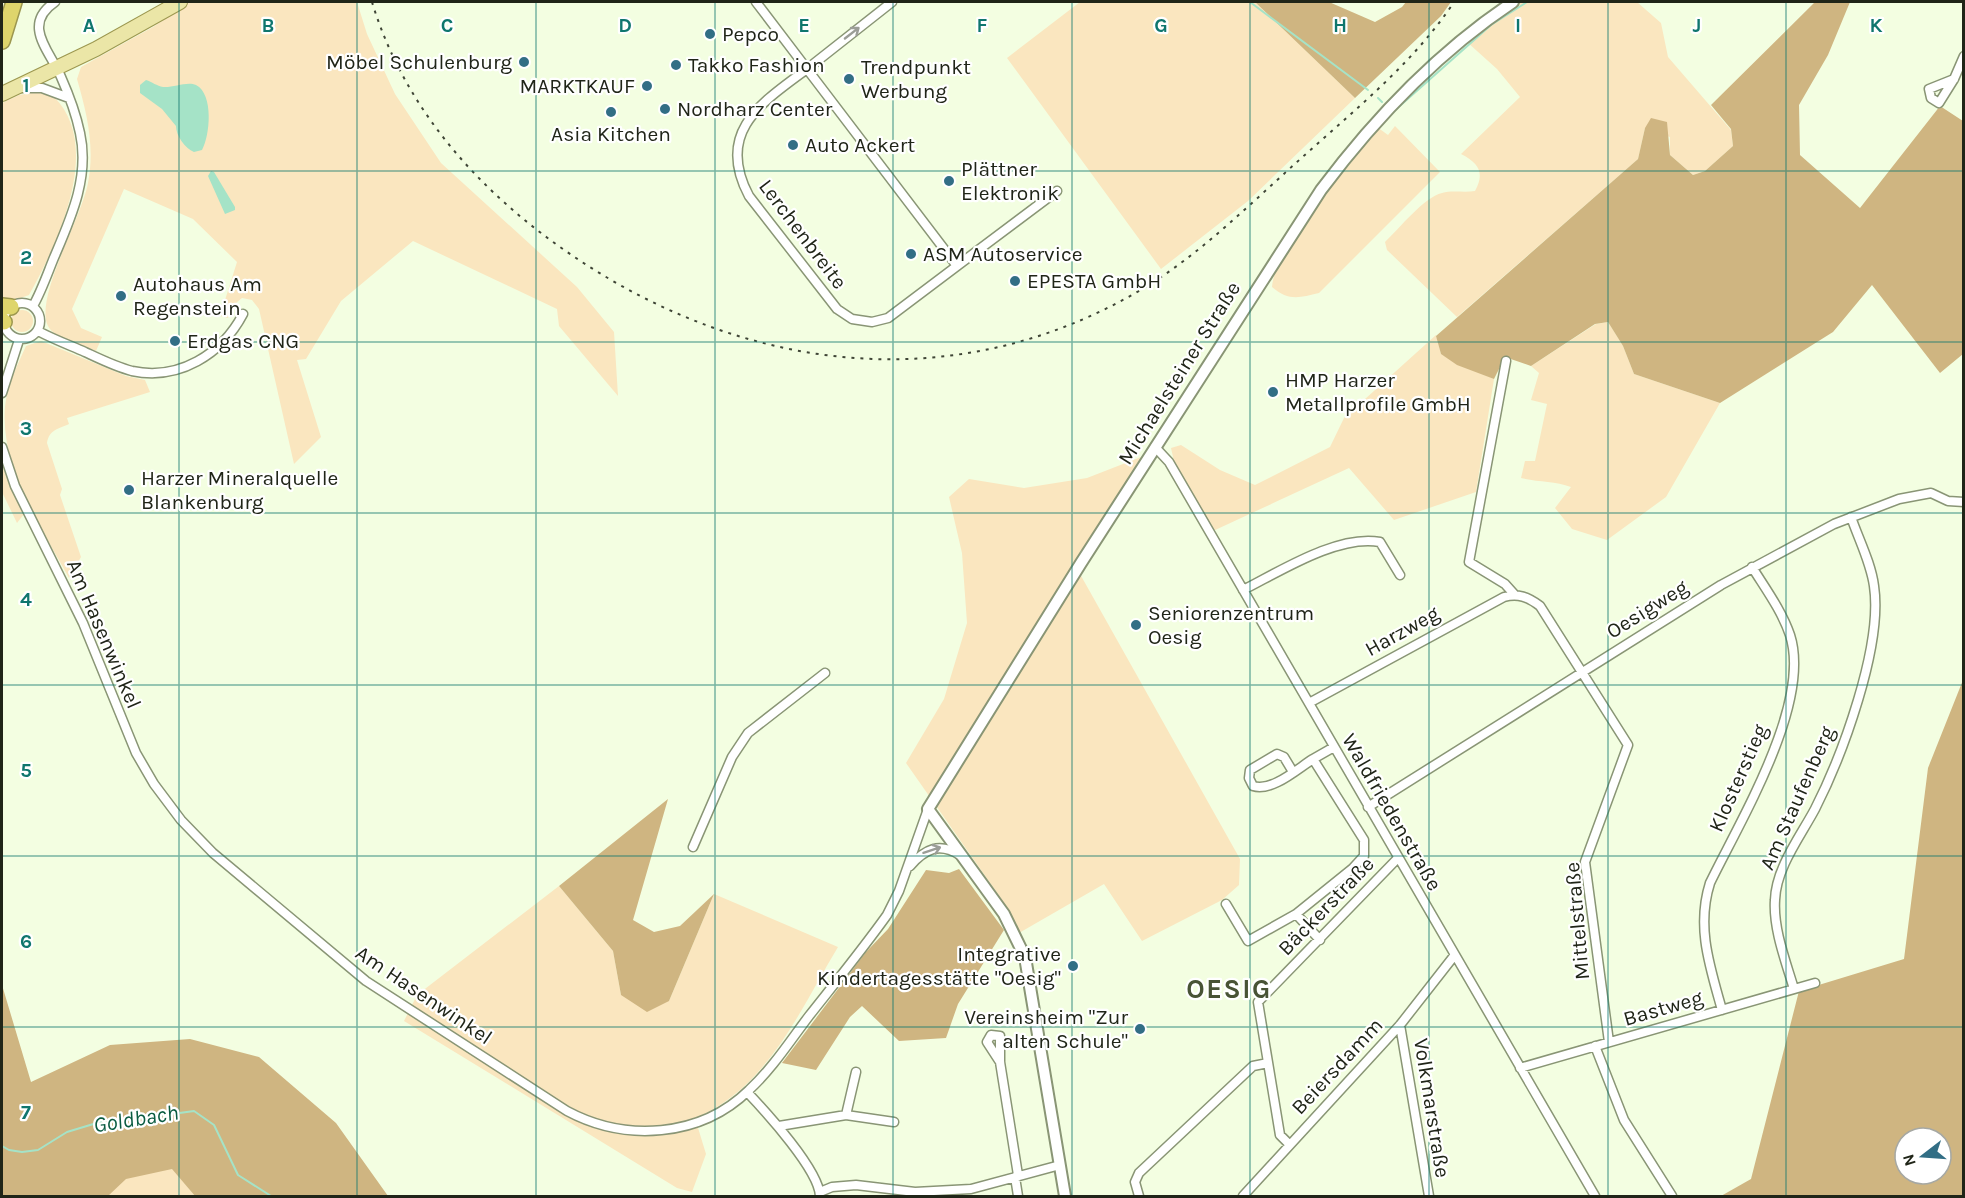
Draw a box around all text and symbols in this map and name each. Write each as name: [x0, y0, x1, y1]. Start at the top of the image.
text: A: [83, 14, 96, 37]
text: B: [262, 14, 274, 37]
text: C: [441, 14, 453, 37]
text: D: [618, 14, 632, 37]
text: E: [798, 14, 810, 37]
text: F: [977, 14, 988, 37]
text: G: [1154, 14, 1168, 37]
text: H: [1333, 14, 1347, 37]
text: I: [1515, 14, 1521, 37]
text: J: [1693, 14, 1701, 37]
text: K: [1869, 14, 1883, 37]
place label: Pepco: [722, 22, 779, 46]
one-way arrow: [844, 26, 860, 39]
marker: Pepco: [703, 27, 717, 41]
place label: Möbel Schulenburg: [326, 50, 512, 74]
place label: Takko Fashion: [688, 53, 825, 77]
marker: Möbel Schulenburg: [517, 55, 531, 69]
place label: Trendpunkt Werbung: [861, 55, 971, 103]
marker: Takko Fashion: [669, 58, 683, 72]
marker: Trendpunkt Werbung: [842, 72, 856, 86]
text: 1: [22, 74, 30, 97]
place label: MARKTKAUF: [519, 74, 635, 98]
marker: MARKTKAUF: [640, 79, 654, 93]
place label: Nordharz Center: [677, 97, 833, 121]
marker: Nordharz Center: [658, 102, 672, 116]
marker: Asia Kitchen: [604, 105, 618, 119]
place label: Asia Kitchen: [551, 122, 671, 146]
place label: Auto Ackert: [805, 133, 915, 157]
marker: Auto Ackert: [786, 138, 800, 152]
place label: Plättner Elektronik: [961, 157, 1059, 205]
street label: Lerchenbreite: [754, 174, 852, 294]
marker: Plättner Elektronik: [942, 174, 956, 188]
place label: ASM Autoservice: [923, 242, 1083, 266]
text: 2: [20, 246, 32, 269]
marker: ASM Autoservice: [904, 247, 918, 261]
place label: EPESTA GmbH: [1027, 269, 1161, 293]
place label: Autohaus Am Regenstein: [133, 272, 262, 320]
marker: EPESTA GmbH: [1008, 274, 1022, 288]
street label: Michaelsteiner Straße: [1113, 277, 1245, 469]
marker: Autohaus Am Regenstein: [114, 289, 128, 303]
place label: Erdgas CNG: [187, 329, 299, 353]
marker: Erdgas CNG: [168, 334, 182, 348]
place label: HMP Harzer Metallprofile GmbH: [1285, 368, 1471, 416]
marker: HMP Harzer Metallprofile GmbH: [1266, 385, 1280, 399]
text: 3: [20, 417, 32, 440]
place label: Harzer Mineralquelle Blankenburg: [141, 466, 338, 514]
marker: Harzer Mineralquelle Blankenburg: [122, 483, 136, 497]
street label: Am Hasenwinkel: [62, 556, 146, 712]
street label: Oesigweg: [1602, 575, 1692, 643]
text: 4: [20, 588, 32, 611]
place label: Seniorenzentrum Oesig: [1148, 601, 1314, 649]
street label: Harzweg: [1361, 601, 1443, 661]
marker: Seniorenzentrum Oesig: [1129, 618, 1143, 632]
street label: Klosterstieg: [1704, 720, 1772, 836]
street label: Am Staufenberg: [1755, 722, 1839, 873]
street label: Waldfriedenstraße: [1337, 729, 1447, 895]
text: 5: [20, 759, 32, 782]
one-way arrow: [922, 844, 941, 855]
street label: Bäckerstraße: [1273, 852, 1379, 960]
street label: Mittelstraße: [1560, 861, 1594, 981]
text: 6: [20, 930, 32, 953]
street label: Am Hasenwinkel: [351, 940, 497, 1050]
place label: Integrative Kindertagesstätte "Oesig": [817, 942, 1061, 990]
marker: Integrative Kindertagesstätte "Oesig": [1066, 959, 1080, 973]
district label: OESIG: [1186, 973, 1272, 1005]
street label: Bastweg: [1621, 985, 1706, 1031]
place label: Vereinsheim "Zur alten Schule": [964, 1005, 1128, 1053]
street label: Beiersdamm: [1286, 1013, 1388, 1119]
marker: Vereinsheim "Zur alten Schule": [1133, 1022, 1147, 1036]
street label: Volkmarstraße: [1409, 1037, 1455, 1179]
water label: Goldbach: [92, 1099, 180, 1139]
text: 7: [21, 1101, 31, 1124]
north arrow: [1893, 1126, 1953, 1186]
text: N: [1898, 1152, 1920, 1169]

